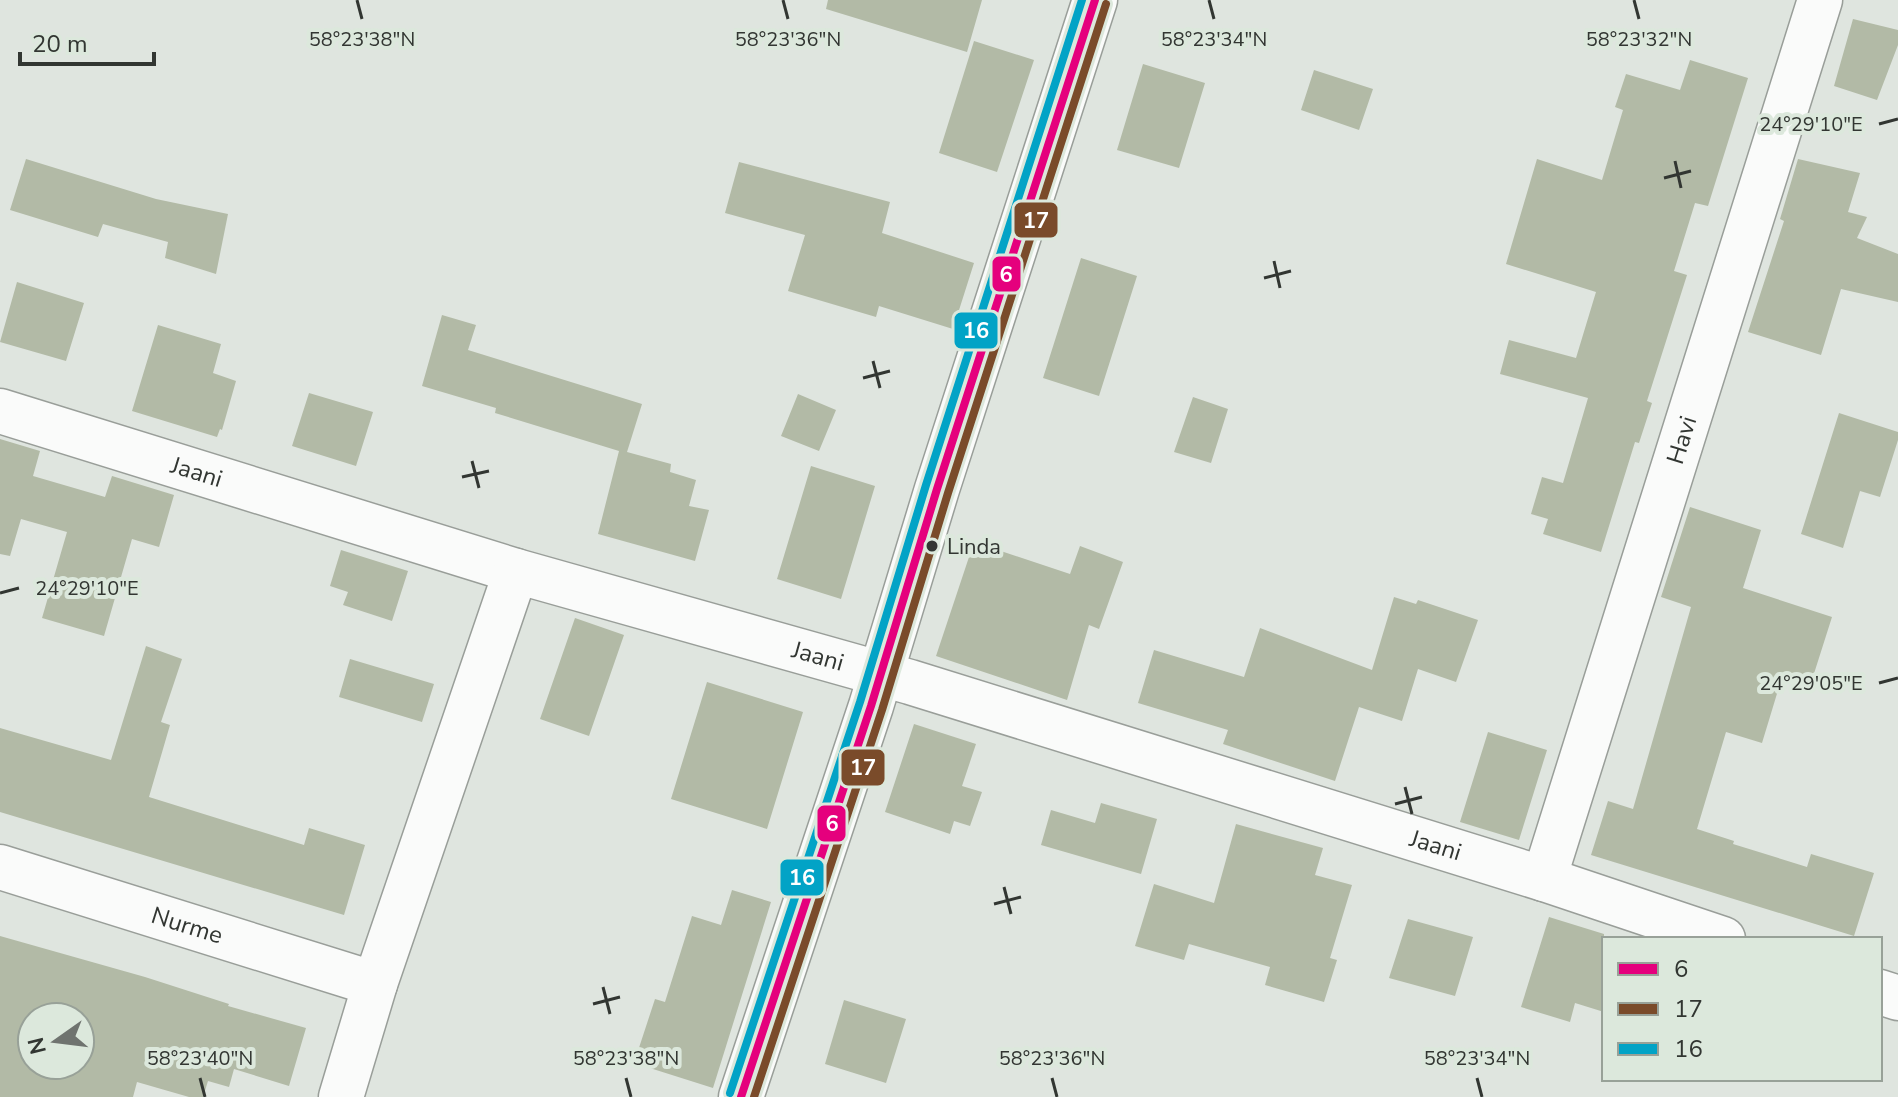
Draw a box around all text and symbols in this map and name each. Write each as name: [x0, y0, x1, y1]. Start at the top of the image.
scale bar: [20, 16, 154, 66]
text: 58°23'38"N: [309, 26, 415, 53]
text: 58°23'36"N: [735, 26, 841, 53]
text: 58°23'34"N: [1161, 26, 1267, 53]
text: 58°23'32"N: [1586, 26, 1692, 53]
text: 20 m: [32, 28, 88, 60]
text: 24°29'10"E: [1759, 111, 1863, 138]
line badge: 17: [1013, 201, 1059, 239]
text: 17: [1023, 206, 1049, 236]
line badge: 6: [991, 255, 1022, 293]
text: 6: [999, 260, 1013, 290]
line badge: 16: [953, 311, 999, 350]
text: 16: [963, 316, 989, 346]
street label: Havi: [1659, 412, 1704, 468]
street label: Jaani: [166, 449, 227, 495]
place label: Linda: [947, 532, 1001, 562]
marker: Linda: [924, 538, 940, 554]
text: 24°29'10"E: [35, 575, 139, 602]
street label: Jaani: [787, 633, 848, 679]
text: 24°29'05"E: [1759, 670, 1863, 697]
line badge: 17: [840, 748, 886, 787]
text: 17: [850, 753, 876, 783]
line badge: 6: [816, 804, 847, 843]
text: 6: [825, 809, 839, 839]
street label: Jaani: [1405, 822, 1465, 868]
line badge: 16: [779, 858, 825, 897]
text: 16: [789, 863, 815, 893]
street label: Nurme: [147, 899, 227, 952]
legend: [1602, 937, 1882, 1081]
text: 6: [1674, 953, 1688, 985]
text: 17: [1674, 993, 1703, 1025]
north arrow: [16, 1001, 96, 1081]
text: 16: [1674, 1033, 1703, 1065]
text: N: [21, 1034, 54, 1057]
text: 58°23'40"N: [147, 1045, 253, 1072]
text: 58°23'38"N: [573, 1045, 679, 1072]
text: 58°23'36"N: [999, 1045, 1105, 1072]
text: 58°23'34"N: [1424, 1045, 1530, 1072]

